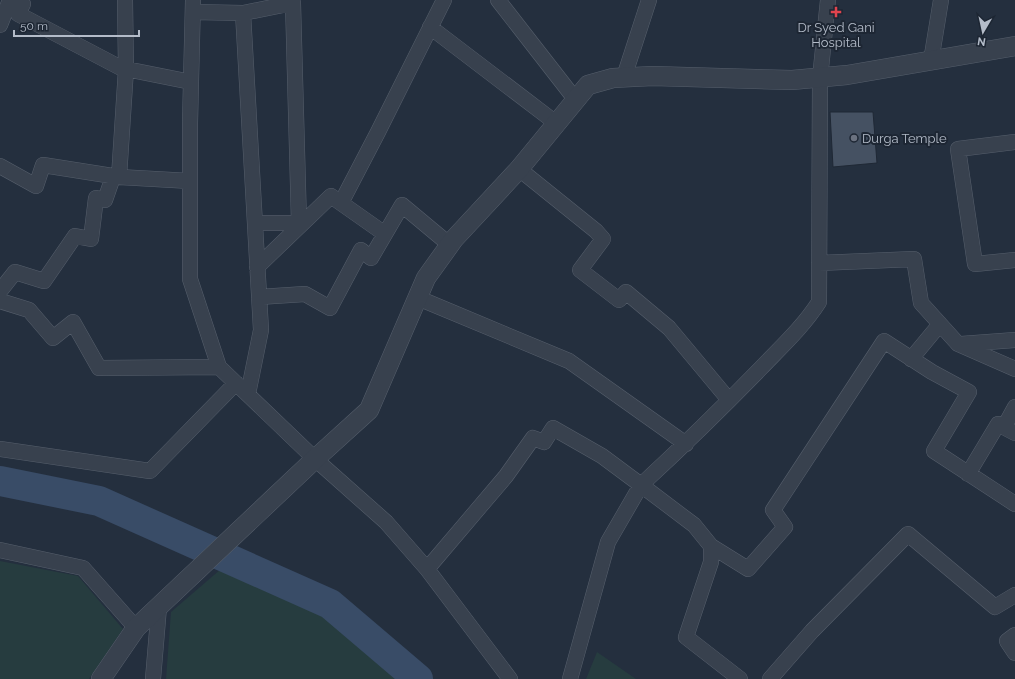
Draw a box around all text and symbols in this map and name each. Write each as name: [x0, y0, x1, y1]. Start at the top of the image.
marker: Dr Syed Gani Hospital: [830, 6, 842, 18]
scale bar: [14, 12, 139, 38]
north arrow: [963, 12, 1003, 52]
text: 50 m: [20, 19, 48, 33]
place label: Dr Syed Gani Hospital: [797, 20, 875, 50]
text: N: [976, 34, 987, 48]
place label: Durga Temple: [862, 131, 947, 146]
marker: Durga Temple: [849, 133, 859, 143]

